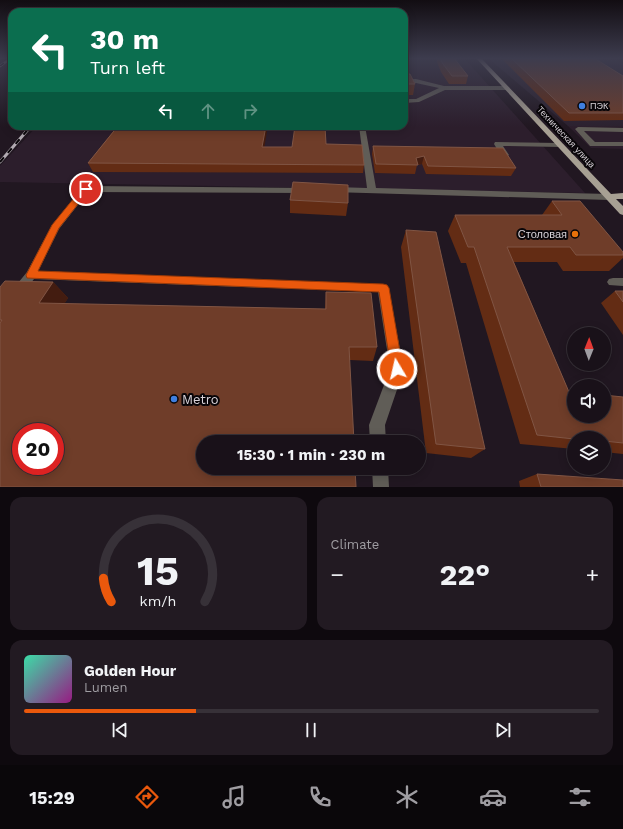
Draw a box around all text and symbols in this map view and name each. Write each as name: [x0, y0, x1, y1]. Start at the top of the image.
text: 30 m: [90, 23, 159, 56]
icon: left: [24, 24, 76, 76]
text: Turn left: [90, 57, 165, 78]
icon: left: [155, 100, 177, 122]
icon: ahead: [197, 100, 219, 122]
icon: right: [239, 100, 261, 122]
marker: ПЭК: [577, 101, 587, 111]
place label: ПЭК: [590, 101, 609, 111]
street label: Техническая улица: [535, 104, 597, 170]
pin: [69, 172, 103, 206]
icon: arrive: [75, 178, 97, 200]
place label: Столовая: [518, 228, 567, 241]
marker: Столовая: [570, 229, 580, 239]
north arrow: [567, 327, 611, 371]
map controls: [567, 327, 611, 475]
position arrow: [376, 348, 418, 390]
button: sound: [567, 379, 611, 423]
place label: Metro: [182, 392, 219, 407]
marker: Metro: [169, 394, 179, 404]
speed limit sign: 20: [12, 423, 64, 475]
button: layers: [567, 431, 611, 475]
text: 15:30 · 1 min · 230 m: [237, 446, 385, 464]
text: Climate: [331, 537, 379, 552]
text: 15: [137, 545, 179, 594]
text: 22°: [439, 557, 490, 592]
text: −: [331, 562, 344, 587]
text: +: [586, 562, 599, 587]
text: km/h: [140, 592, 177, 608]
text: Golden Hour: [84, 662, 176, 680]
text: Lumen: [84, 680, 128, 695]
icon: previous: [109, 719, 131, 741]
icon: pause: [300, 719, 322, 741]
icon: next: [492, 719, 514, 741]
icon: directions: [133, 783, 161, 811]
icon: music: [220, 783, 248, 811]
icon: phone: [306, 783, 334, 811]
icon: climate: [393, 783, 421, 811]
icon: car: [479, 783, 507, 811]
icon: filters: [566, 783, 594, 811]
text: 15:29: [29, 787, 75, 808]

